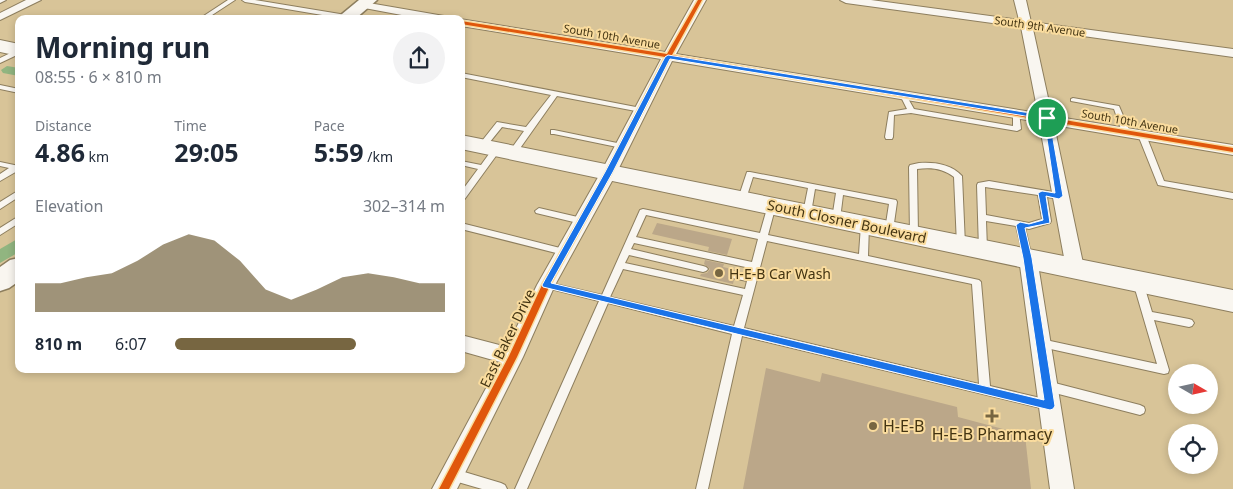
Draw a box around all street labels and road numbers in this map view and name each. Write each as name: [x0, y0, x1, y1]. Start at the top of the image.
street label: South 9th Avenue: [994, 12, 1086, 40]
street label: South 10th Avenue: [562, 20, 662, 52]
street label: South 10th Avenue: [1080, 105, 1180, 137]
street label: South Closner Boulevard: [766, 195, 928, 247]
street label: East Baker Drive: [475, 285, 539, 390]

